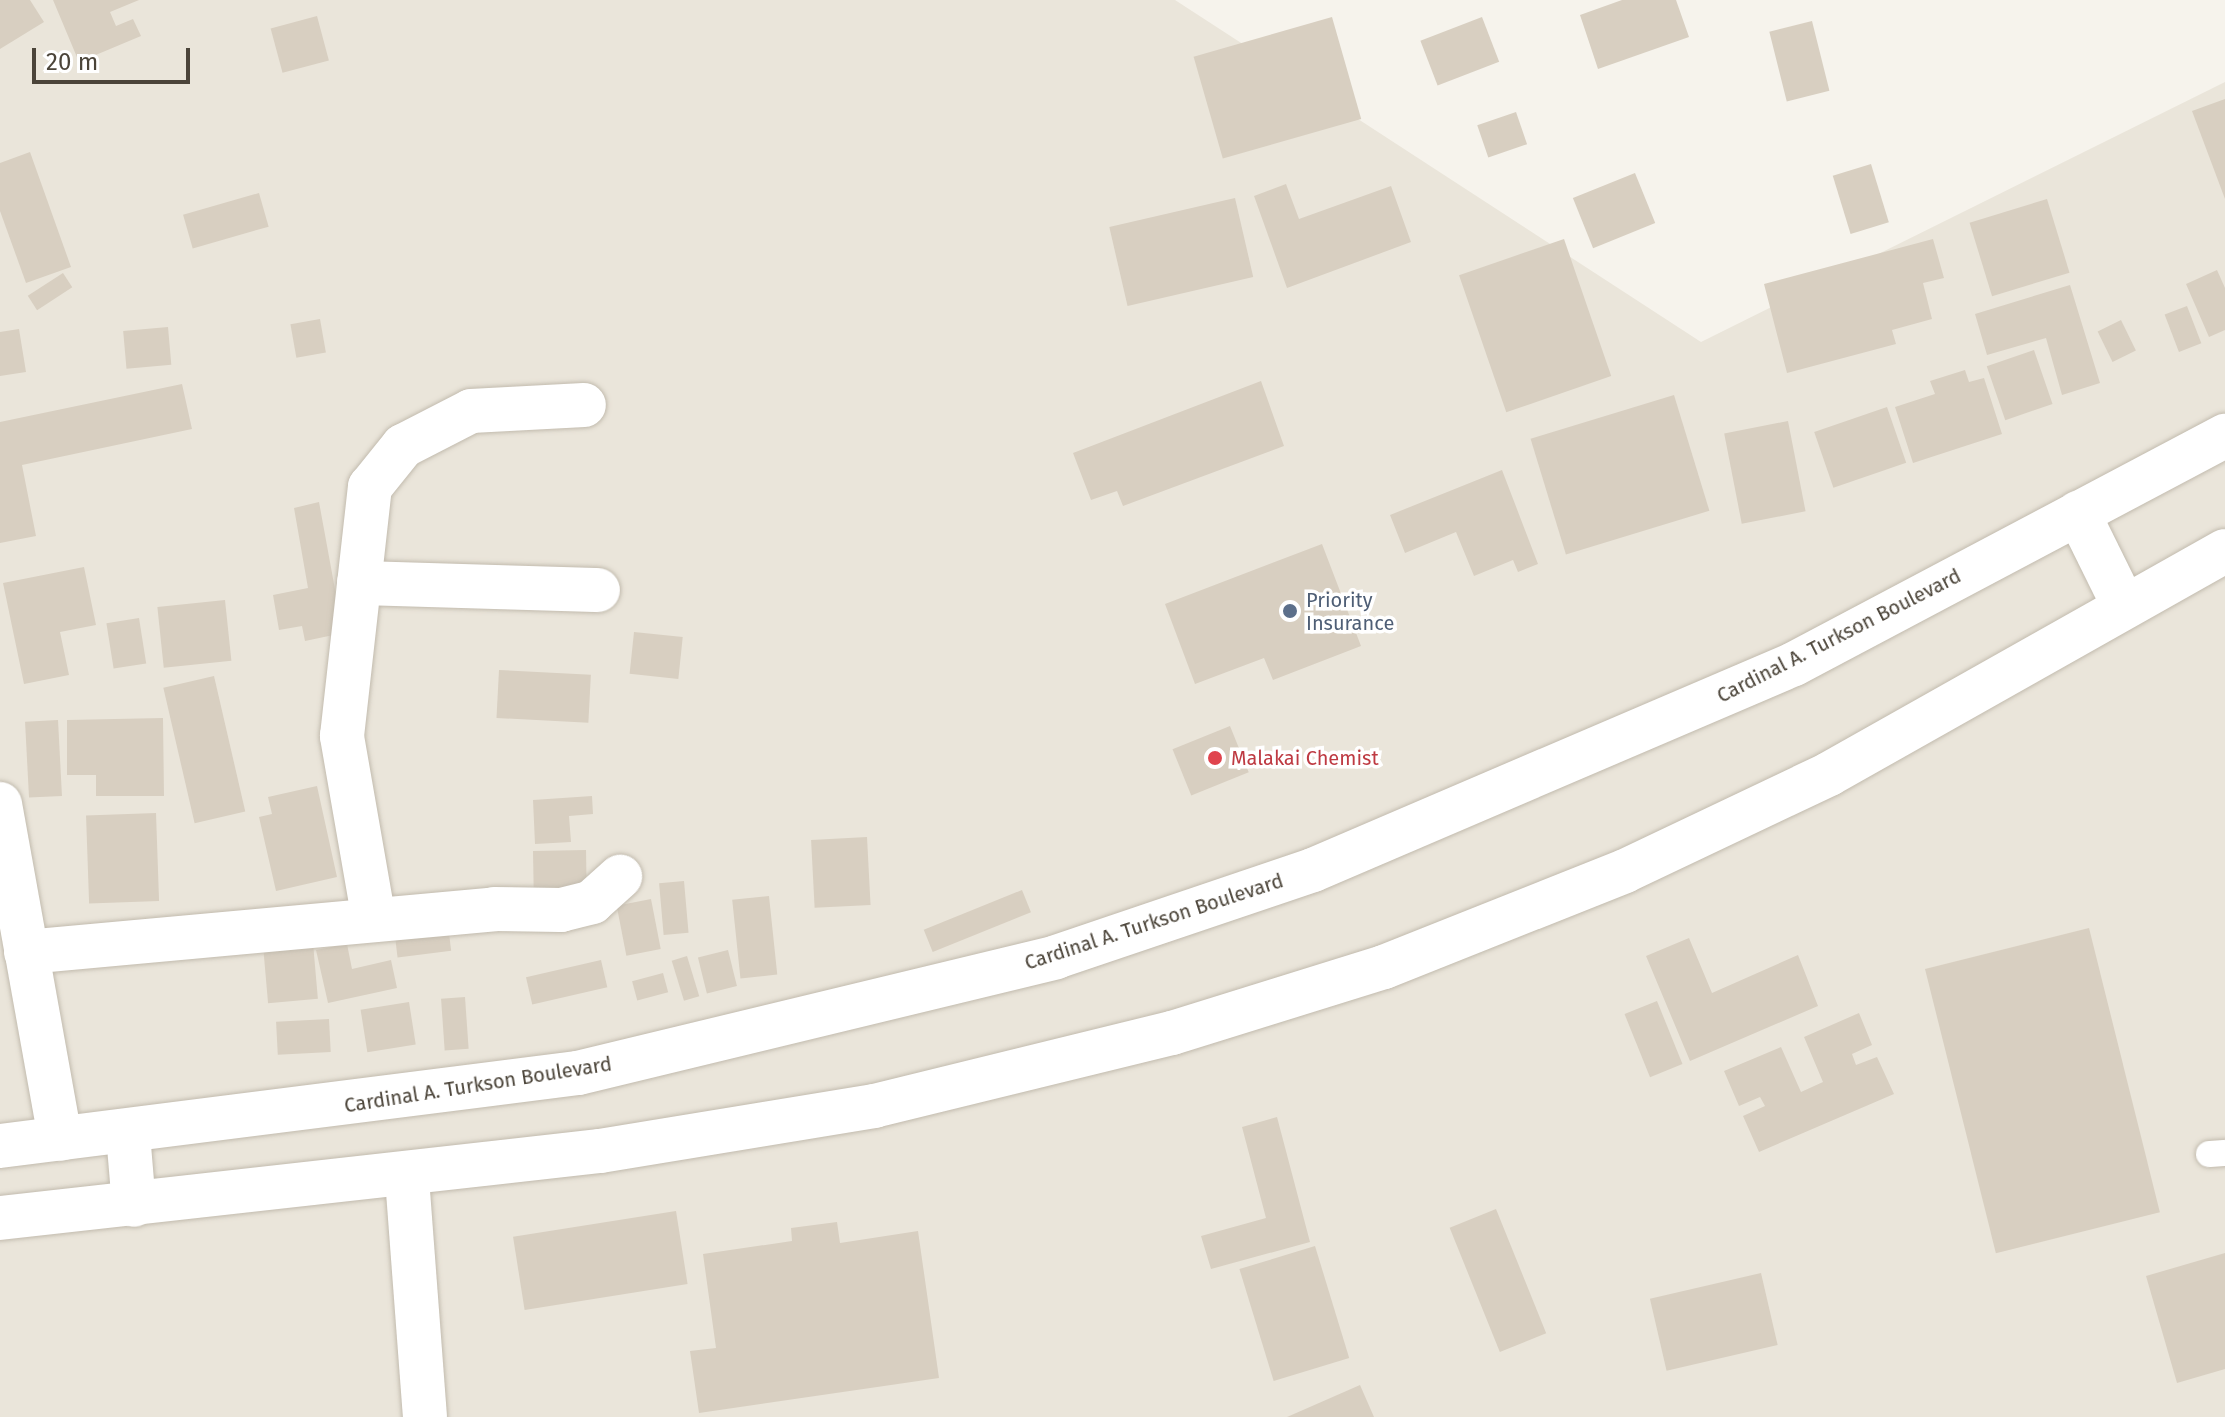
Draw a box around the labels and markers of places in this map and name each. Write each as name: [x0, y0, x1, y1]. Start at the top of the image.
place label: Priority Insurance: [1306, 588, 1394, 635]
marker: Priority Insurance: [1281, 602, 1299, 620]
place label: Malakai Chemist: [1231, 746, 1379, 770]
marker: Malakai Chemist: [1206, 749, 1224, 767]

